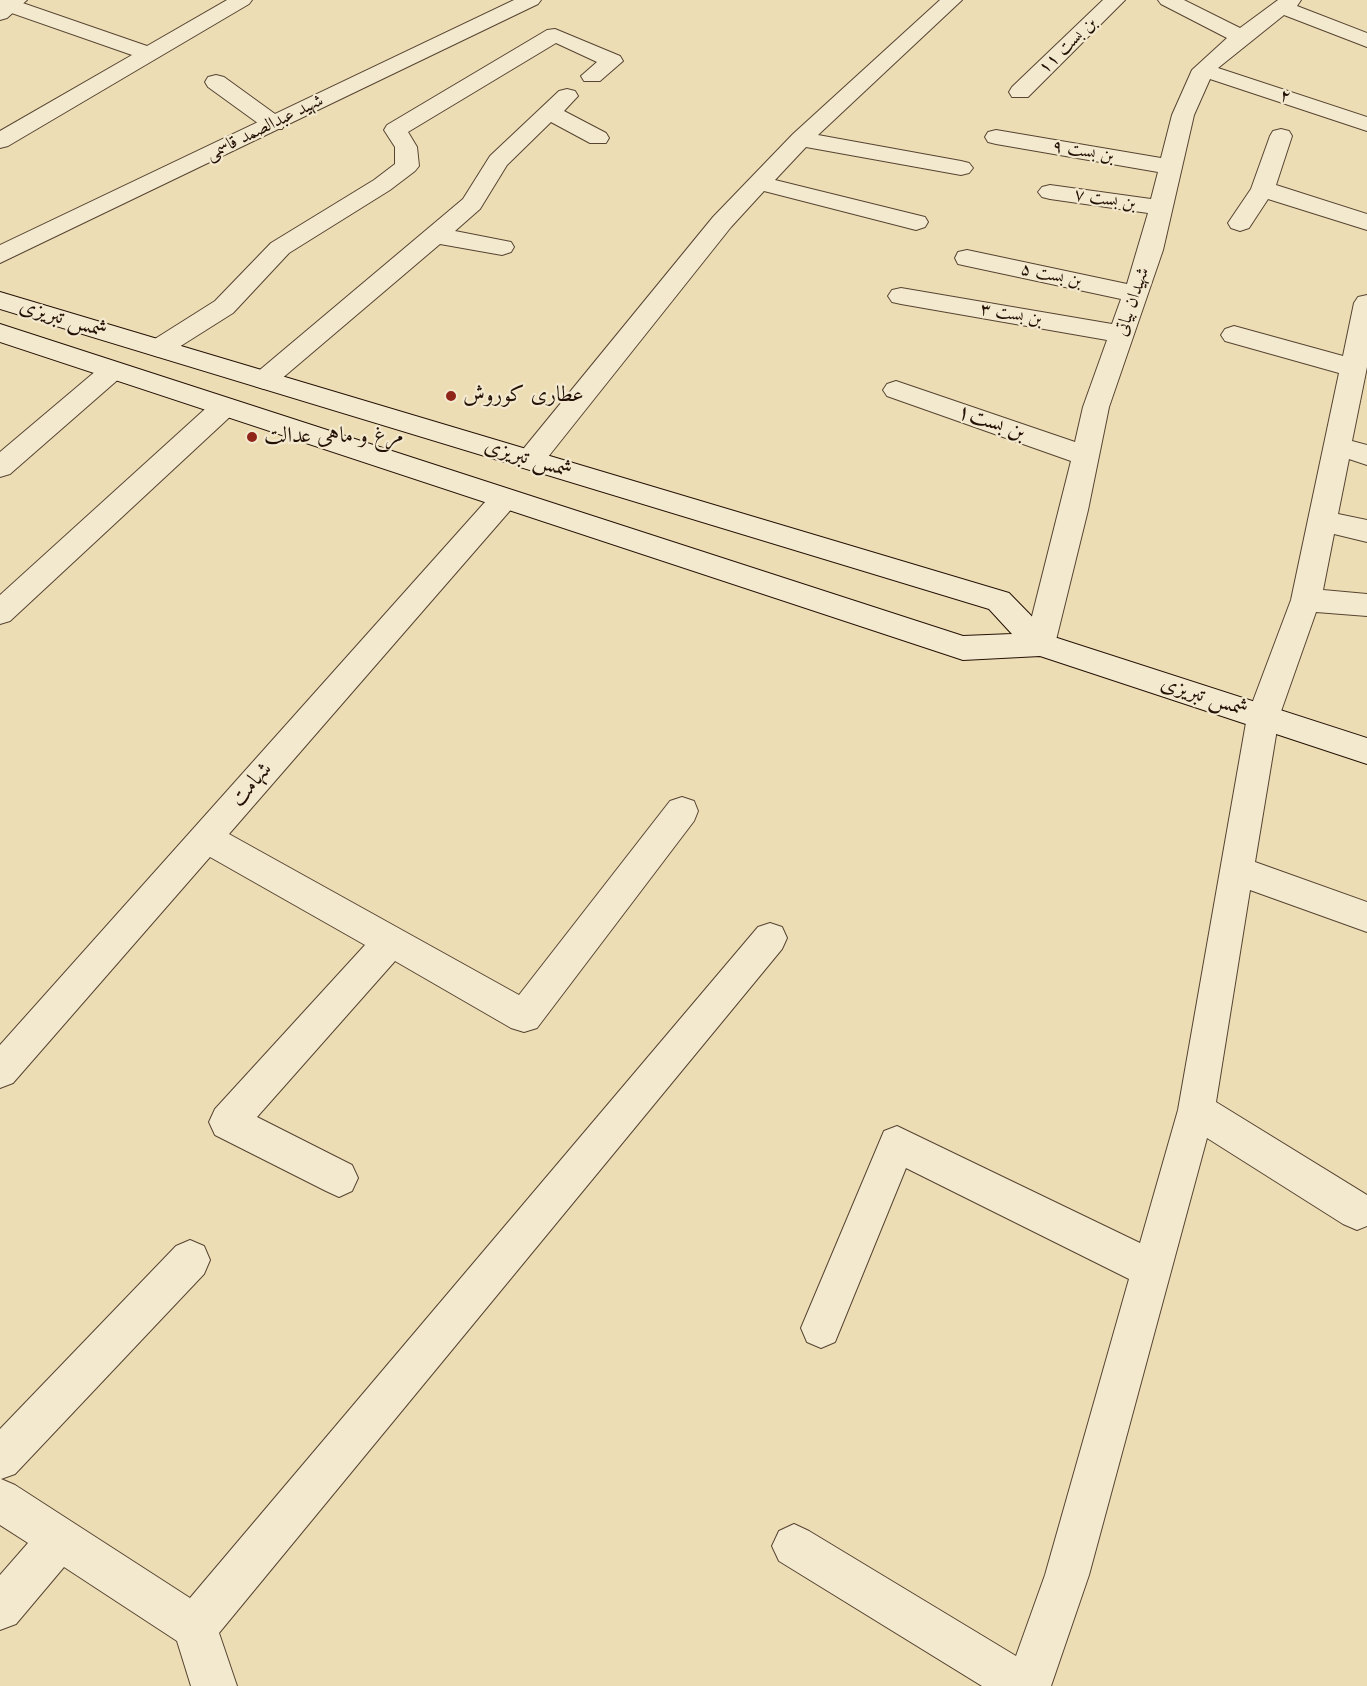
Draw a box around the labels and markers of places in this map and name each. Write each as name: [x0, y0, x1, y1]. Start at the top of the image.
place label: عطاری کوروش: [463, 383, 584, 409]
marker: عطاری کوروش: [444, 389, 458, 403]
place label: مرغ و ماهی عدالت: [264, 424, 404, 450]
marker: مرغ و ماهی عدالت: [245, 430, 259, 444]

